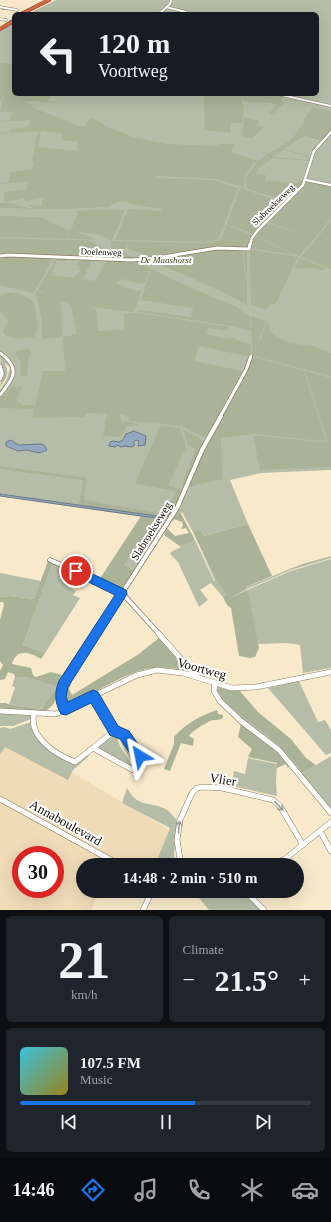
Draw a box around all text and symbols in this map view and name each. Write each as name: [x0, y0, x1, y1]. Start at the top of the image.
icon: left: [32, 28, 84, 80]
text: 120 m: [98, 28, 170, 59]
text: Voortweg: [98, 61, 168, 81]
street label: Slabroekseweg: [250, 182, 296, 228]
street label: Doelenweg: [80, 246, 122, 258]
park label: De Maashorst: [139, 255, 192, 265]
street label: Slabroekseweg: [128, 499, 174, 562]
pin: [59, 554, 93, 588]
icon: arrive: [65, 560, 87, 582]
street label: Voortweg: [176, 655, 229, 682]
position arrow: [119, 735, 161, 777]
street label: Vlier: [209, 770, 238, 789]
street label: Annaboulevard: [27, 796, 105, 849]
one-way arrow: [274, 801, 283, 811]
one-way arrow: [175, 821, 183, 834]
speed limit sign: 30: [12, 846, 64, 898]
text: 14:48 · 2 min · 510 m: [123, 870, 258, 886]
text: 21: [58, 932, 110, 989]
text: Climate: [183, 942, 224, 957]
text: 21.5°: [215, 964, 279, 997]
text: −: [183, 967, 195, 992]
text: +: [299, 967, 311, 992]
text: km/h: [71, 987, 98, 1002]
text: 107.5 FM: [80, 1055, 141, 1071]
text: Music: [80, 1072, 113, 1087]
icon: previous: [58, 1111, 80, 1133]
icon: pause: [155, 1111, 177, 1133]
icon: next: [252, 1111, 274, 1133]
icon: directions: [79, 1176, 107, 1204]
icon: music: [132, 1176, 160, 1204]
icon: phone: [185, 1176, 213, 1204]
icon: climate: [238, 1176, 266, 1204]
icon: car: [291, 1176, 319, 1204]
text: 14:46: [12, 1180, 54, 1200]

